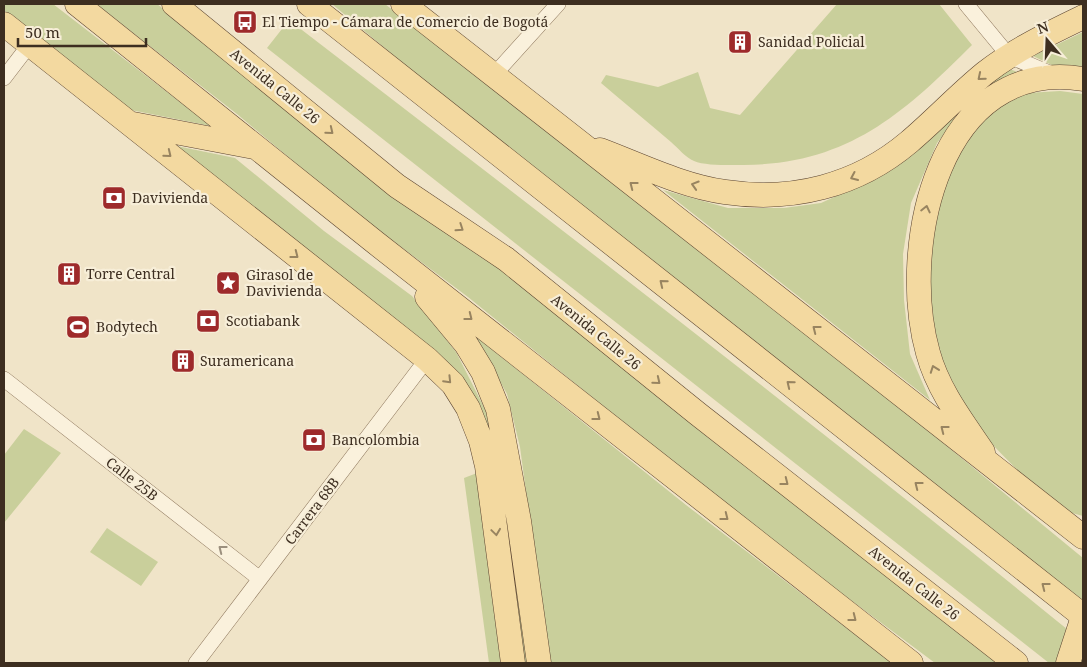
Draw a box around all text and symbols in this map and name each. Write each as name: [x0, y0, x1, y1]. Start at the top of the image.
bus stop icon: El Tiempo - Cámara de Comercio de Bogotá: [232, 9, 258, 35]
place label: El Tiempo - Cámara de Comercio de Bogotá: [262, 12, 549, 31]
scale bar: [18, 15, 145, 47]
north arrow: [1022, 15, 1072, 65]
text: N: [1034, 16, 1051, 38]
text: 50 m: [25, 22, 60, 42]
building icon: Sanidad Policial: [727, 29, 753, 55]
place label: Sanidad Policial: [758, 32, 865, 51]
street label: Avenida Calle 26: [227, 44, 324, 128]
one-way arrow: [978, 71, 987, 79]
one-way arrow: [324, 125, 333, 133]
one-way arrow: [162, 148, 171, 156]
one-way arrow: [850, 170, 859, 181]
one-way arrow: [692, 181, 700, 191]
one-way arrow: [630, 182, 639, 190]
bank icon: Davivienda: [101, 185, 127, 211]
place label: Davivienda: [132, 188, 208, 207]
one-way arrow: [920, 205, 931, 214]
one-way arrow: [454, 222, 464, 231]
one-way arrow: [289, 249, 298, 257]
building icon: Torre Central: [56, 261, 82, 287]
place label: Torre Central: [86, 264, 176, 283]
place label: Girasol de Davivienda: [246, 265, 322, 300]
place icon: Girasol de Davivienda: [215, 270, 241, 296]
one-way arrow: [660, 280, 669, 288]
street label: Avenida Calle 26: [548, 290, 645, 374]
bank icon: Scotiabank: [195, 308, 221, 334]
place label: Scotiabank: [226, 311, 300, 330]
one-way arrow: [463, 311, 472, 319]
sports icon: Bodytech: [65, 314, 91, 340]
place label: Bodytech: [96, 317, 158, 336]
one-way arrow: [813, 326, 822, 334]
building icon: Suramericana: [170, 348, 196, 374]
place label: Suramericana: [200, 351, 294, 370]
one-way arrow: [930, 365, 940, 374]
one-way arrow: [442, 374, 451, 383]
one-way arrow: [651, 376, 660, 384]
one-way arrow: [786, 381, 796, 390]
one-way arrow: [591, 411, 600, 419]
one-way arrow: [940, 426, 949, 435]
bank icon: Bancolombia: [301, 427, 327, 453]
place label: Bancolombia: [332, 430, 420, 449]
street label: Calle 25B: [102, 452, 162, 505]
street label: Carrera 68B: [280, 473, 343, 548]
one-way arrow: [779, 476, 788, 484]
one-way arrow: [914, 481, 923, 490]
one-way arrow: [719, 512, 728, 520]
one-way arrow: [490, 528, 501, 536]
street label: Avenida Calle 26: [865, 541, 964, 624]
one-way arrow: [219, 546, 228, 554]
one-way arrow: [1042, 583, 1051, 591]
one-way arrow: [847, 612, 856, 621]

